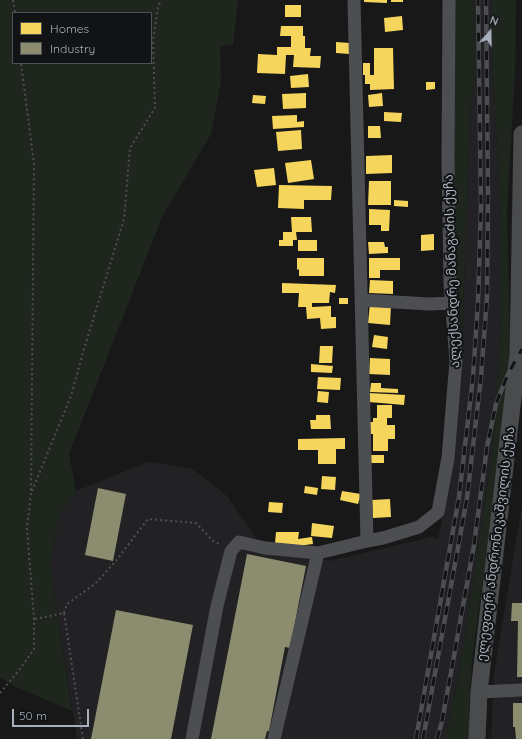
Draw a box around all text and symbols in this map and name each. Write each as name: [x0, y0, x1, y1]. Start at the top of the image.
legend: [12, 12, 152, 64]
north arrow: [470, 12, 510, 52]
text: N: [488, 13, 500, 29]
text: Homes: [50, 21, 89, 36]
text: Industry: [50, 41, 95, 56]
street label: ალექსანდრე მანაგაძის ქუჩა: [441, 174, 463, 368]
street label: ელეფთერ ანდრონიკაშვილის ქუჩა: [474, 426, 518, 662]
scale bar: [14, 701, 91, 727]
text: 50 m: [19, 708, 47, 723]

